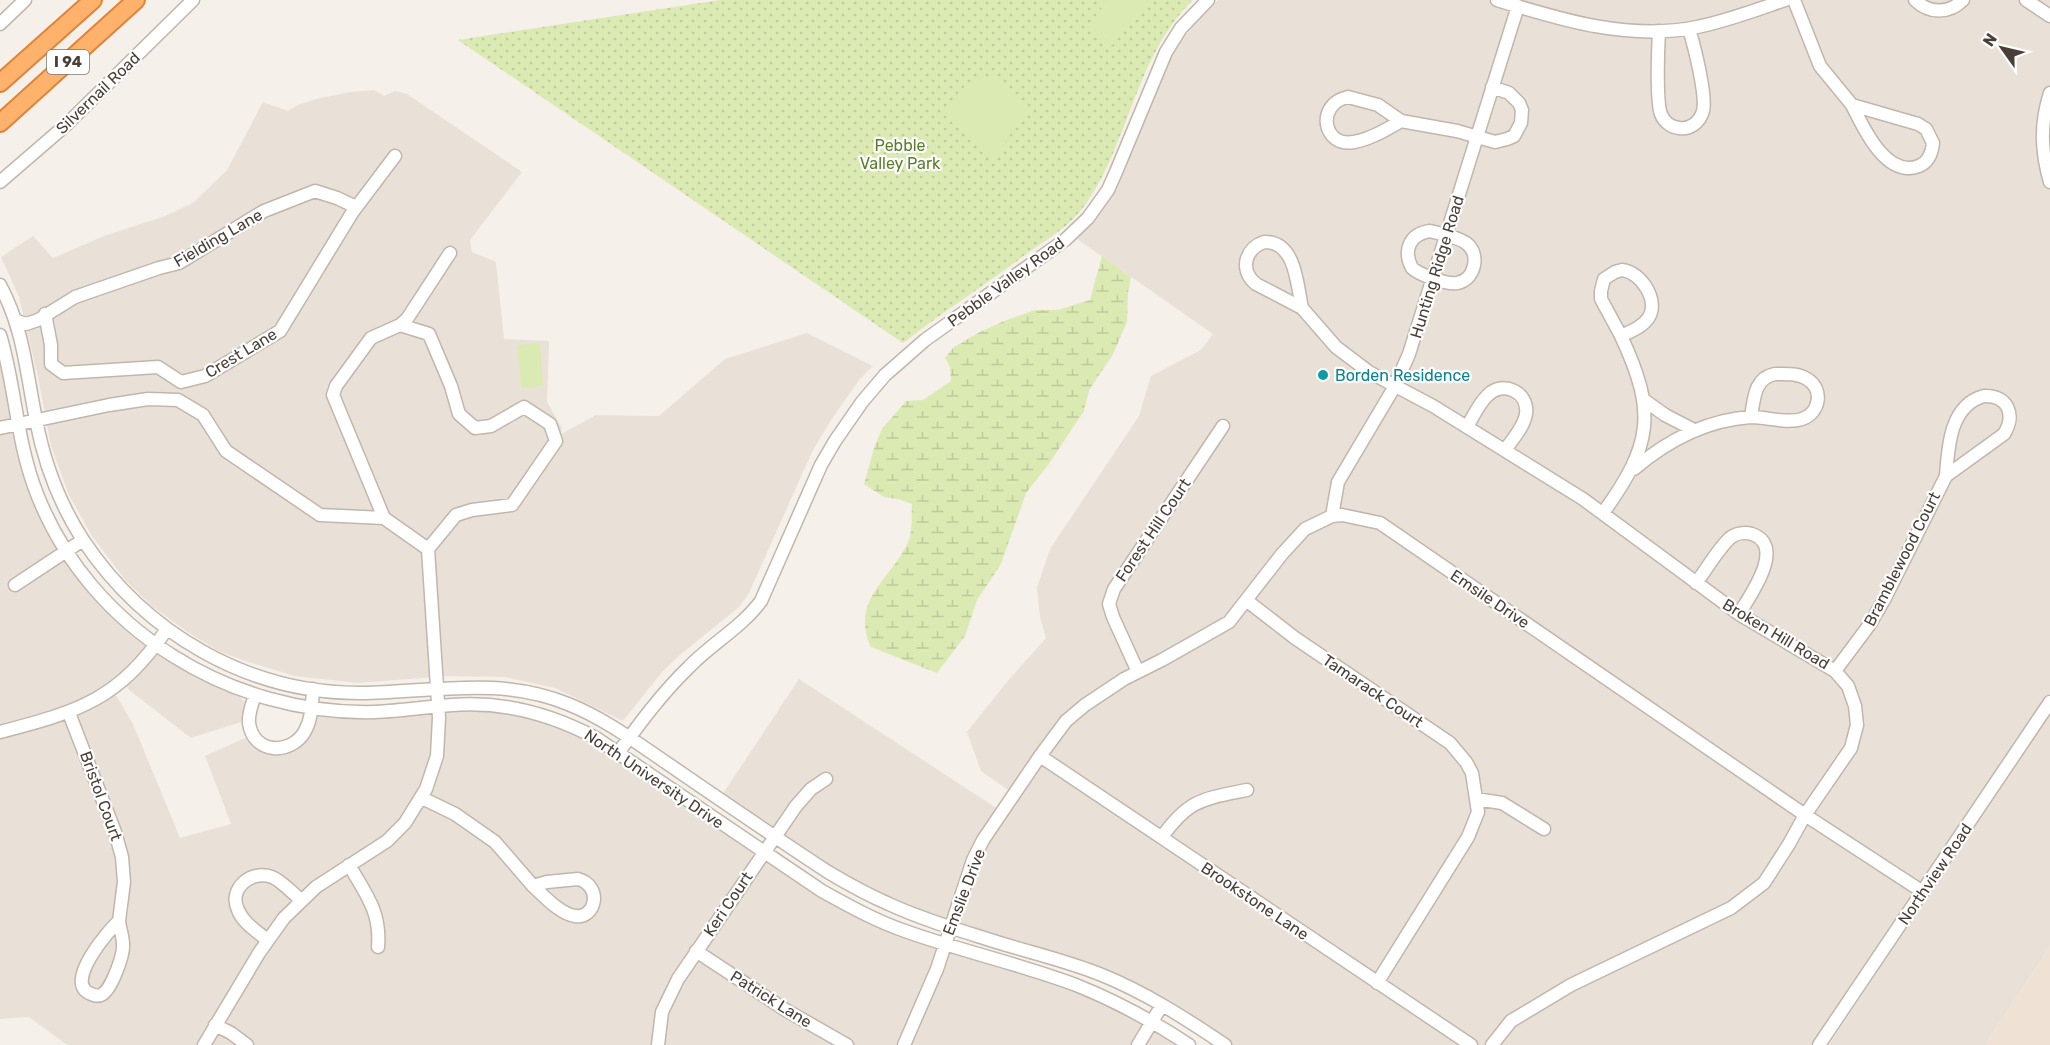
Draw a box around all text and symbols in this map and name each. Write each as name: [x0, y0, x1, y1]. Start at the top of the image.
north arrow: [1972, 18, 2032, 78]
text: N: [1979, 30, 2001, 50]
street label: Silvernail Road: [52, 48, 144, 138]
road number: I 94: [47, 50, 89, 74]
park label: Pebble Valley Park: [860, 136, 941, 173]
street label: Hunting Ridge Road: [1406, 193, 1468, 341]
street label: Fielding Lane: [170, 205, 266, 271]
street label: Pebble Valley Road: [944, 233, 1068, 331]
street label: Crest Lane: [202, 324, 280, 382]
place label: Borden Residence: [1335, 366, 1470, 385]
marker: Borden Residence: [1316, 368, 1330, 382]
street label: Forest Hill Court: [1111, 475, 1195, 585]
street label: Bramblewood Court: [1860, 489, 1944, 629]
street label: Emsile Drive: [1447, 566, 1533, 632]
street label: Broken Hill Road: [1719, 595, 1833, 673]
street label: Tamarack Court: [1319, 650, 1427, 732]
street label: North University Drive: [581, 725, 727, 833]
street label: Bristol Court: [76, 749, 126, 843]
street label: Northview Road: [1894, 820, 1976, 928]
street label: Emslie Drive: [939, 846, 989, 938]
street label: Brookstone Lane: [1198, 858, 1312, 944]
street label: Keri Court: [699, 868, 757, 940]
street label: Patrick Lane: [727, 966, 815, 1032]

